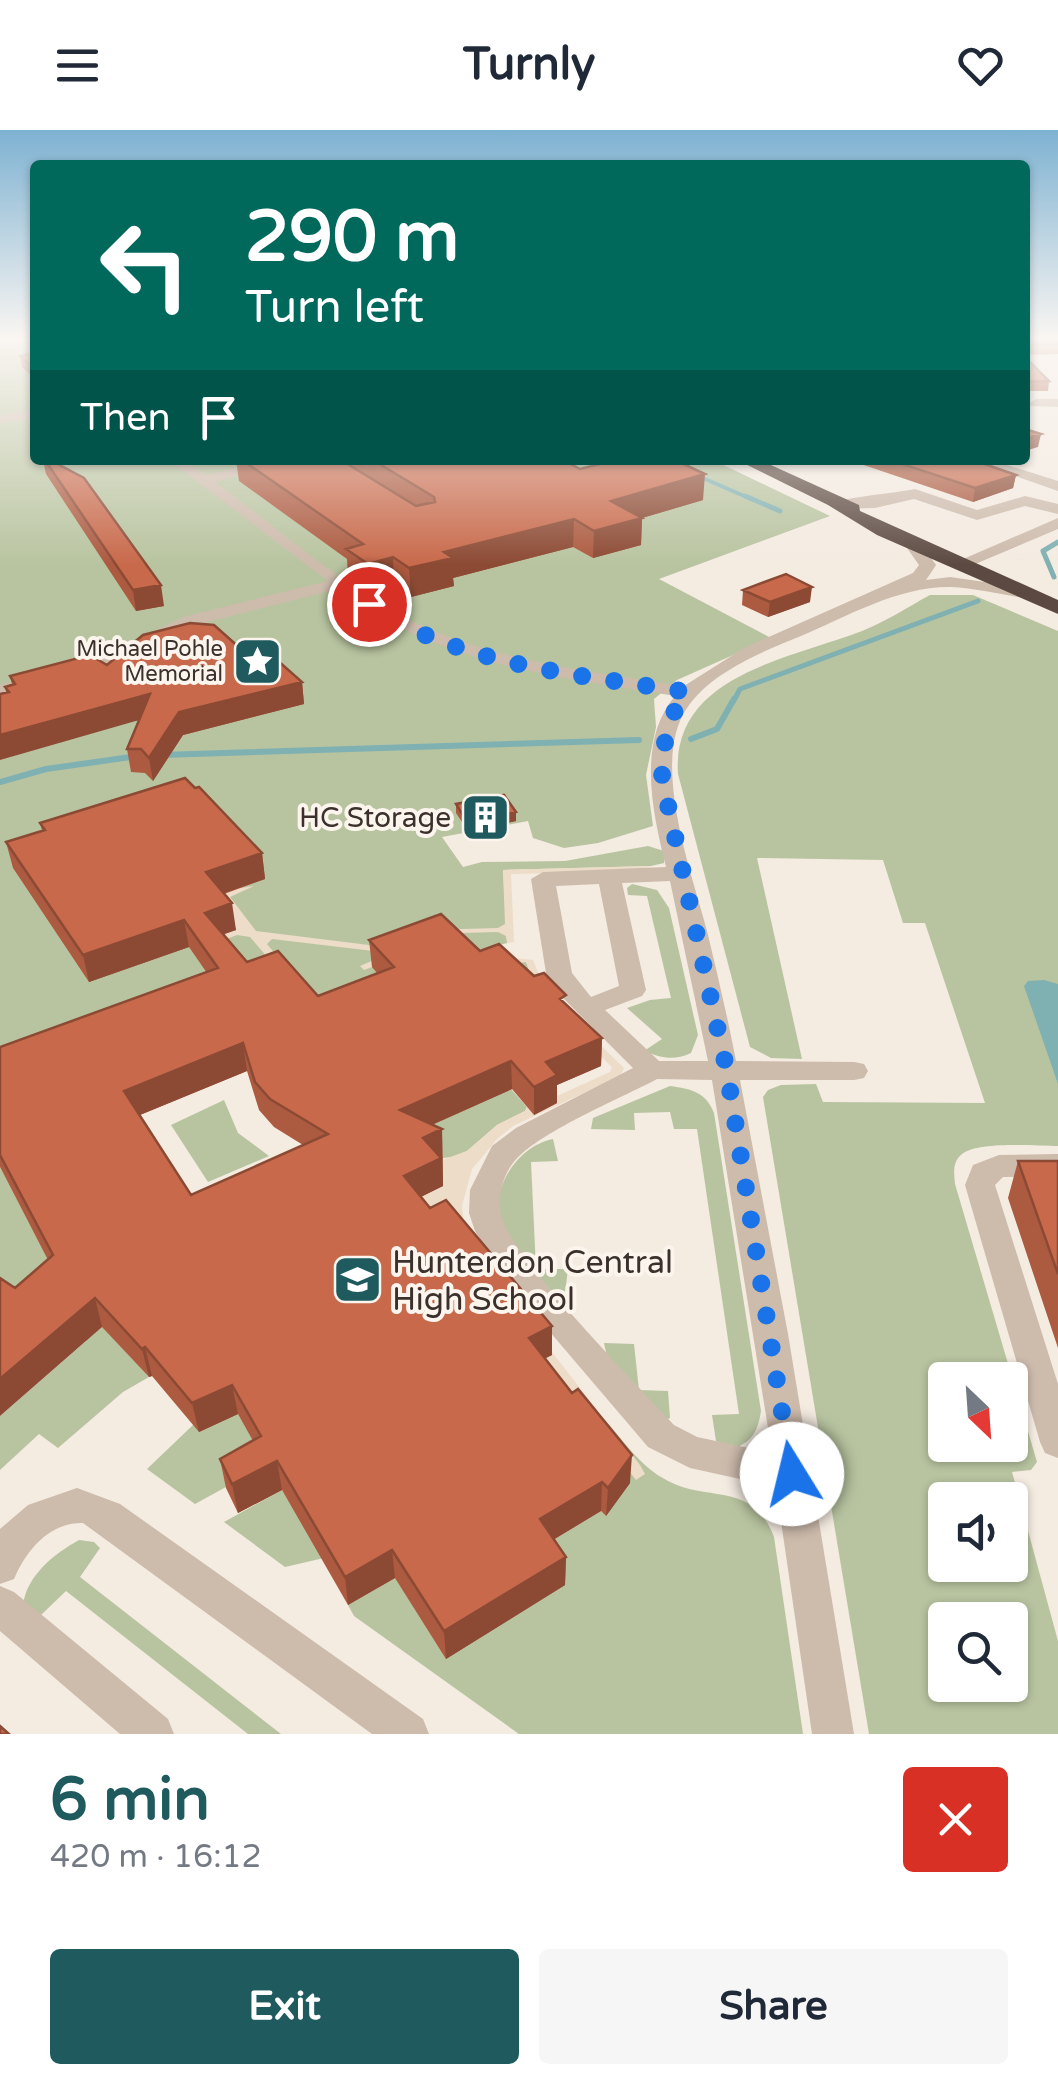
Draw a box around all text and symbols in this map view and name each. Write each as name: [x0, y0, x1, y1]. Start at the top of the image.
icon: menu: [50, 38, 105, 93]
text: Turnly: [463, 38, 595, 92]
icon: heart: [953, 38, 1008, 93]
text: 290 m: [245, 196, 459, 280]
icon: left: [80, 200, 210, 330]
text: Turn left: [245, 281, 424, 335]
icon: arrive: [191, 390, 246, 445]
text: Then: [80, 395, 171, 441]
pin: [327, 562, 412, 647]
icon: arrive: [342, 577, 397, 632]
place icon: Michael Pohle Memorial: [232, 635, 284, 687]
place label: Michael Pohle Memorial: [76, 636, 223, 687]
building icon: HC Storage: [460, 791, 512, 843]
place label: HC Storage: [299, 801, 451, 835]
place label: Hunterdon Central High School: [392, 1244, 673, 1319]
school or university icon: Hunterdon Central High School: [331, 1254, 383, 1306]
north arrow: [928, 1362, 1028, 1462]
map controls: [928, 1362, 1028, 1702]
position arrow: [740, 1422, 844, 1526]
button: sound: [928, 1482, 1028, 1582]
button: search: [928, 1602, 1028, 1702]
text: 6 min: [50, 1764, 210, 1836]
button: close: [903, 1767, 1008, 1872]
text: 420 m · 16:12: [50, 1838, 262, 1876]
button: Exit: [50, 1949, 519, 2064]
button: Share: [539, 1949, 1008, 2064]

